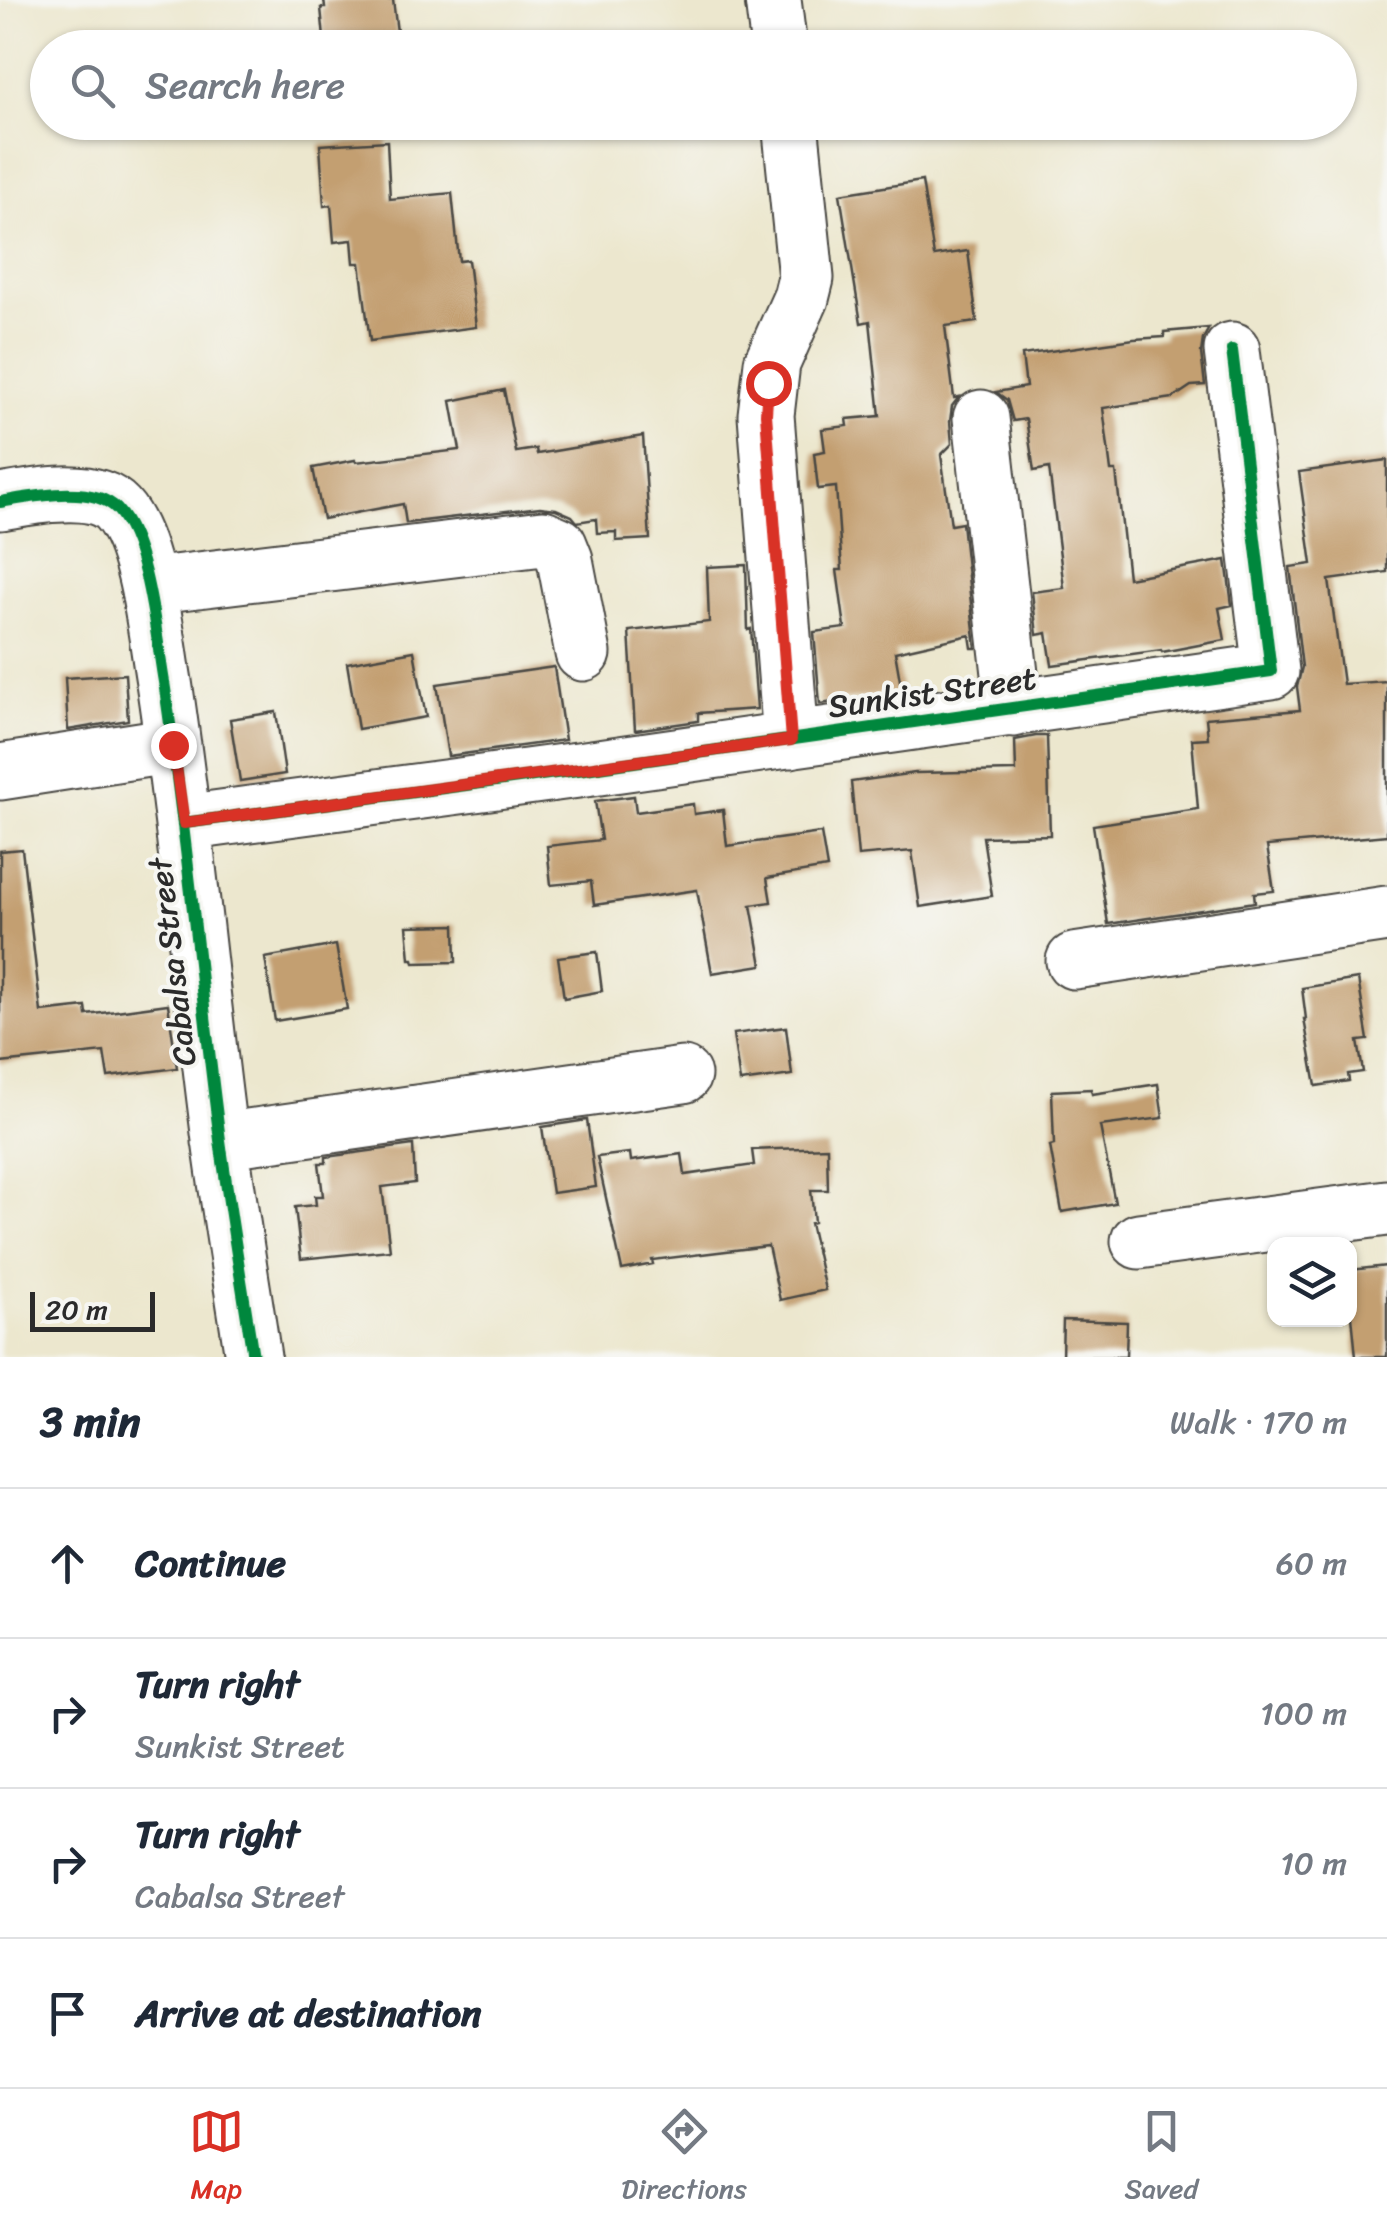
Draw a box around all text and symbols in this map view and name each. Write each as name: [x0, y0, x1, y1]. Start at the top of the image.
search box: [30, 30, 1357, 140]
text: Search here: [145, 52, 345, 119]
icon: search: [65, 58, 120, 113]
route start: [746, 361, 792, 407]
street label: Sunkist Street: [824, 650, 1040, 735]
route end: [151, 723, 197, 769]
street label: Cabalsa Street: [131, 854, 214, 1069]
map controls: [1267, 1237, 1357, 1327]
button: layers: [1267, 1237, 1357, 1327]
text: 20 m: [45, 1285, 108, 1334]
scale bar: [30, 1287, 155, 1332]
text: 3 min: [40, 1385, 140, 1459]
text: Walk · 170 m: [1170, 1394, 1347, 1451]
text: Continue: [135, 1530, 286, 1597]
text: 60 m: [1276, 1535, 1347, 1592]
icon: ahead: [40, 1536, 95, 1591]
text: Turn right: [135, 1651, 300, 1718]
text: 100 m: [1260, 1685, 1347, 1742]
icon: right: [40, 1686, 95, 1741]
text: Sunkist Street: [135, 1718, 345, 1775]
text: Turn right: [135, 1801, 300, 1868]
text: 10 m: [1280, 1835, 1347, 1892]
icon: right: [40, 1836, 95, 1891]
text: Cabalsa Street: [135, 1868, 344, 1925]
text: Arrive at destination: [135, 1980, 482, 2047]
icon: arrive: [40, 1986, 95, 2041]
tab: Map: [189, 2104, 244, 2213]
tab: Directions: [621, 2104, 747, 2213]
tab: Saved: [1124, 2104, 1198, 2213]

